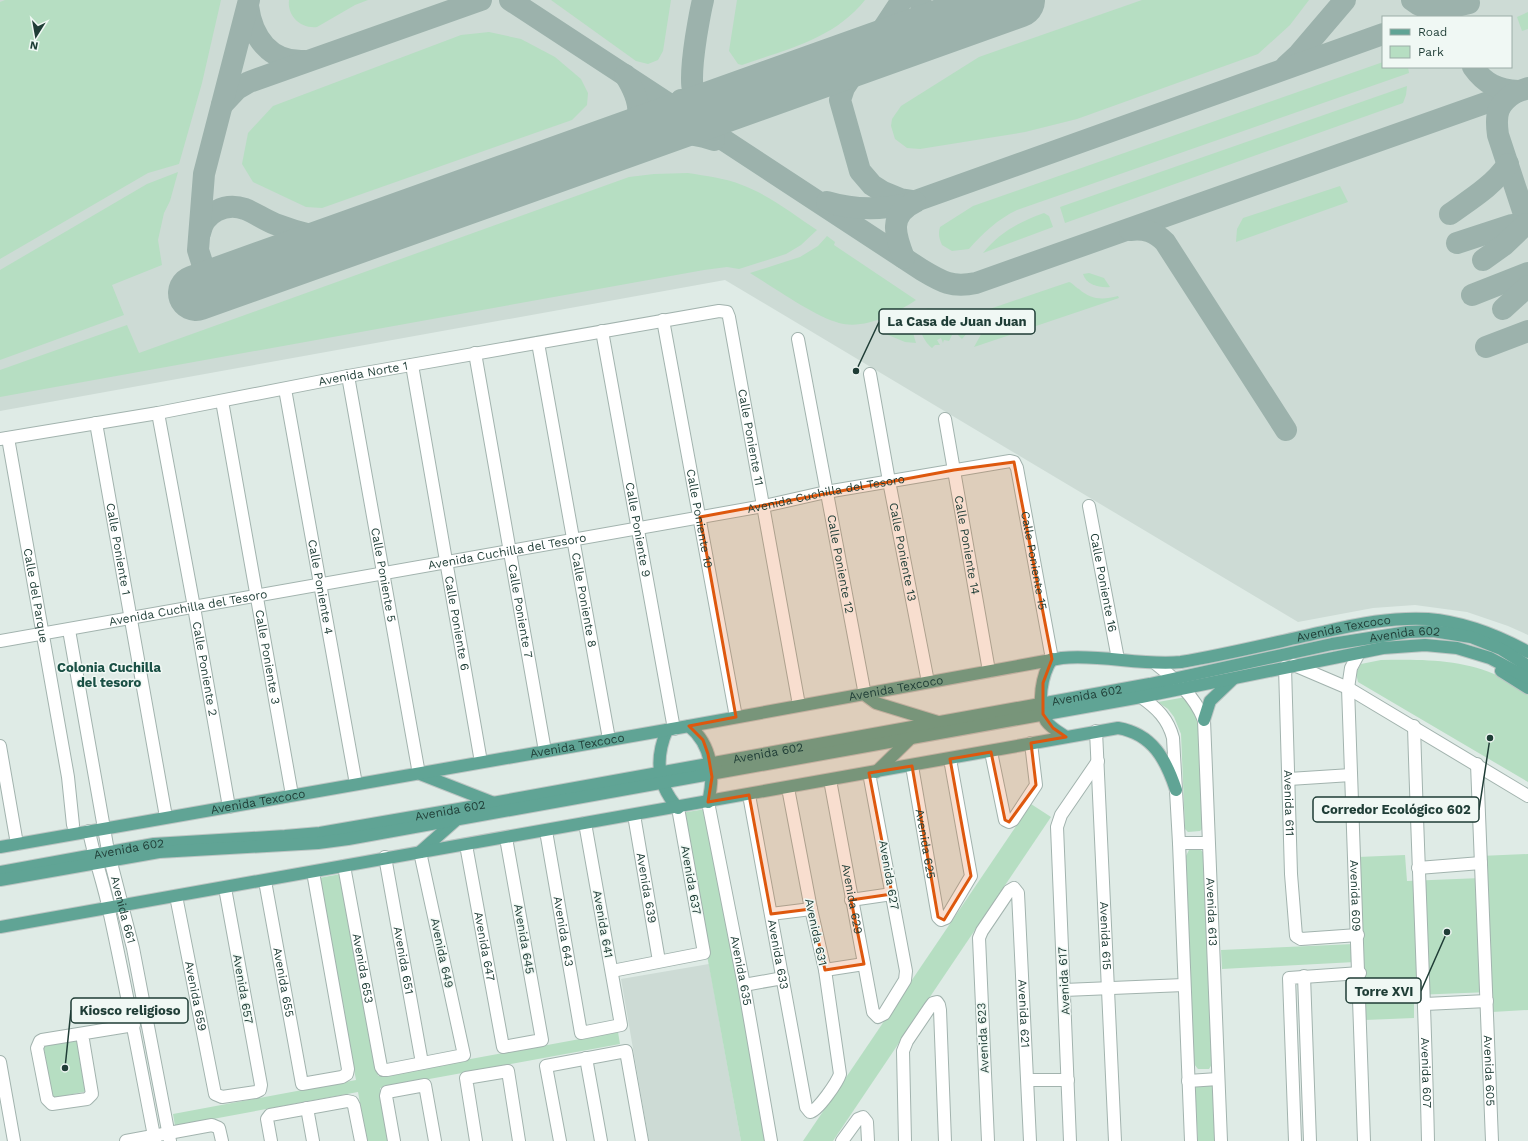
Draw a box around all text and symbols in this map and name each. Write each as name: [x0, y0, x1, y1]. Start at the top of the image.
north arrow: [16, 16, 56, 56]
legend: [1382, 16, 1512, 68]
text: Road: [1418, 25, 1447, 39]
text: N: [29, 38, 39, 52]
text: Park: [1418, 45, 1444, 59]
callout: La Casa de Juan Juan: [879, 309, 1035, 334]
text: La Casa de Juan Juan: [887, 314, 1027, 329]
street label: Avenida Norte 1: [317, 359, 409, 389]
street label: Calle Poniente 11: [735, 388, 766, 487]
street label: Calle Poniente 10: [684, 468, 716, 569]
street label: Avenida Cuchilla del Tesoro: [746, 472, 906, 516]
street label: Calle Poniente 9: [623, 481, 653, 578]
street label: Calle Poniente 14: [951, 494, 983, 596]
street label: Calle Poniente 13: [886, 501, 919, 603]
street label: Calle Poniente 1: [103, 502, 133, 596]
street label: Calle Poniente 15: [1018, 510, 1050, 611]
street label: Calle Poniente 12: [824, 513, 857, 615]
street label: Calle Poniente 5: [368, 526, 399, 623]
street label: Avenida Cuchilla del Tesoro: [427, 531, 587, 572]
street label: Calle Poniente 16: [1087, 532, 1120, 633]
street label: Calle Poniente 4: [305, 538, 336, 635]
street label: Calle del Parque: [21, 547, 51, 644]
street label: Calle Poniente 8: [569, 551, 599, 649]
street label: Calle Poniente 7: [505, 563, 536, 659]
street label: Calle Poniente 6: [442, 575, 472, 672]
street label: Avenida Cuchilla del Tesoro: [108, 587, 268, 629]
street label: Calle Poniente 3: [252, 609, 283, 705]
street label: Avenida Texcoco: [1295, 613, 1391, 645]
street label: Calle Poniente 2: [190, 620, 220, 717]
street label: Avenida 602: [1368, 624, 1441, 645]
district label: Colonia Cuchilla del tesoro: [57, 660, 161, 690]
street label: Avenida Texcoco: [848, 673, 944, 704]
street label: Avenida 602: [1051, 682, 1123, 709]
street label: Avenida Texcoco: [529, 730, 626, 761]
street label: Avenida 602: [732, 740, 804, 766]
street label: Avenida 611: [1281, 770, 1297, 836]
street label: Avenida Texcoco: [210, 786, 306, 817]
street label: Avenida 602: [414, 797, 487, 823]
callout: Corredor Ecológico 602: [1313, 797, 1479, 822]
text: Corredor Ecológico 602: [1321, 802, 1471, 817]
street label: Avenida 625: [913, 808, 938, 880]
street label: Avenida 602: [93, 836, 165, 862]
street label: Avenida 627: [876, 839, 902, 911]
street label: Avenida 637: [678, 844, 704, 916]
street label: Avenida 639: [634, 852, 659, 924]
street label: Avenida 609: [1347, 860, 1364, 932]
street label: Avenida 629: [839, 863, 865, 935]
street label: Avenida 661: [108, 875, 138, 945]
street label: Avenida 613: [1203, 877, 1220, 946]
street label: Avenida 641: [590, 889, 616, 959]
street label: Avenida 643: [550, 895, 576, 968]
street label: Avenida 631: [802, 897, 830, 967]
street label: Avenida 615: [1097, 901, 1114, 970]
street label: Avenida 645: [511, 903, 537, 975]
street label: Avenida 647: [471, 910, 498, 982]
street label: Avenida 649: [428, 917, 456, 989]
street label: Avenida 633: [765, 918, 791, 990]
street label: Avenida 651: [391, 925, 417, 995]
street label: Avenida 653: [350, 932, 376, 1004]
street label: Avenida 635: [727, 935, 754, 1007]
street label: Avenida 655: [270, 946, 297, 1018]
street label: Avenida 617: [1055, 946, 1073, 1015]
street label: Avenida 657: [230, 953, 256, 1025]
street label: Avenida 659: [182, 960, 209, 1032]
callout: Torre XVI: [1346, 978, 1421, 1003]
street label: Avenida 621: [1015, 979, 1032, 1048]
text: Torre XVI: [1355, 984, 1414, 999]
callout: Kiosco religioso: [71, 998, 188, 1023]
street label: Avenida 623: [974, 1002, 992, 1074]
text: Kiosco religioso: [80, 1003, 181, 1018]
street label: Avenida 605: [1481, 1035, 1498, 1107]
street label: Avenida 607: [1418, 1037, 1434, 1109]

